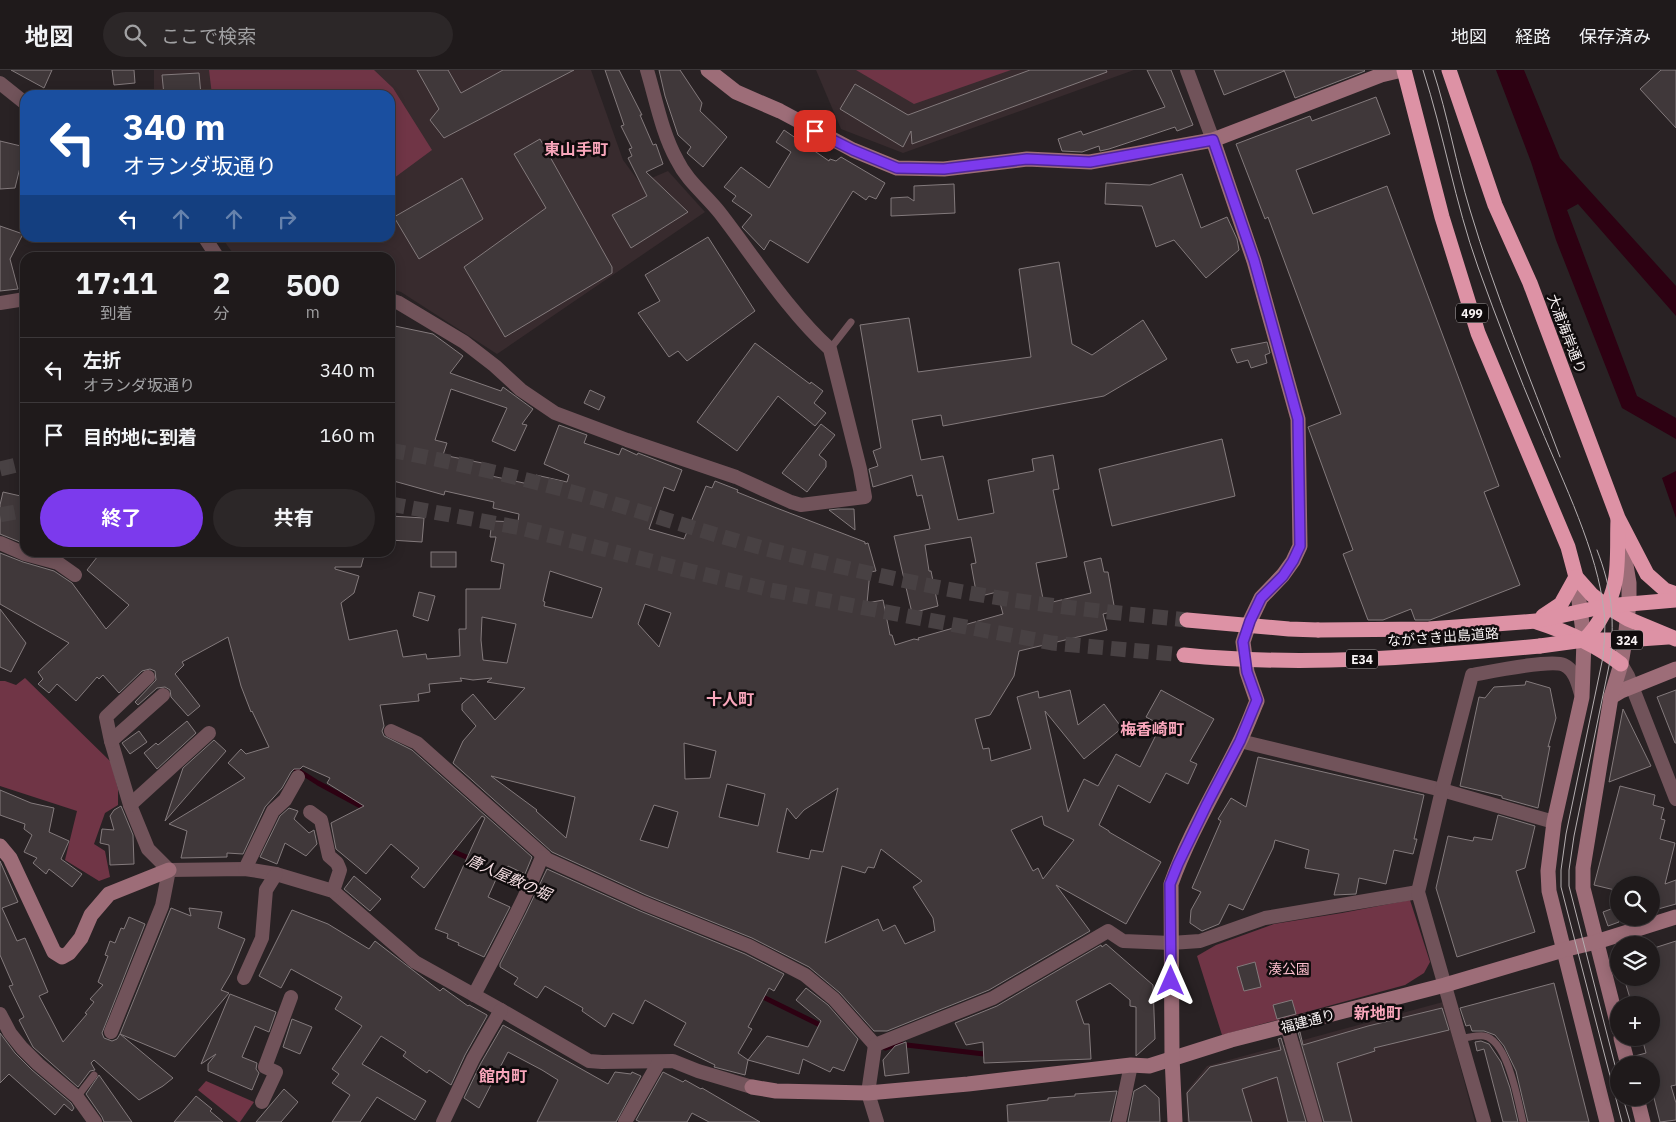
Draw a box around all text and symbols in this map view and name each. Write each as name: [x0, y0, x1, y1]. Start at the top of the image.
search box: [103, 12, 453, 57]
text: 地図: [25, 20, 73, 52]
icon: search: [121, 21, 149, 49]
text: ここで検索: [161, 24, 256, 48]
text: 地図: [1451, 25, 1487, 48]
text: 経路: [1515, 25, 1551, 48]
text: 保存済み: [1579, 25, 1651, 48]
text: 340 m: [123, 104, 226, 150]
icon: left: [40, 110, 105, 175]
pin: [794, 110, 836, 152]
icon: arrive: [801, 117, 829, 145]
district label: 東山手町: [544, 139, 608, 159]
text: オランダ坂通り: [123, 151, 277, 180]
icon: left: [114, 205, 142, 233]
icon: ahead: [167, 205, 195, 233]
icon: ahead: [220, 205, 248, 233]
icon: right: [273, 205, 301, 233]
text: 17:11: [75, 263, 157, 302]
text: 2: [212, 263, 230, 302]
text: 500: [286, 265, 340, 304]
street label: 大浦海岸通り: [1544, 292, 1590, 376]
text: m: [306, 302, 320, 322]
text: 到着: [100, 303, 132, 323]
text: 分: [213, 303, 229, 323]
road number: 499: [1456, 304, 1488, 322]
text: 左折: [83, 348, 121, 372]
icon: left: [40, 356, 68, 384]
text: 340 m: [320, 358, 375, 382]
text: オランダ坂通り: [83, 375, 195, 395]
icon: arrive: [40, 421, 68, 449]
text: 160 m: [320, 423, 375, 447]
text: 目的地に到着: [83, 425, 197, 449]
button: 終了: [40, 489, 203, 547]
button: 共有: [213, 489, 375, 547]
street label: ながさき出島道路: [1387, 624, 1499, 650]
road number: 324: [1611, 630, 1643, 650]
road number: E34: [1346, 650, 1378, 668]
district label: 十人町: [706, 689, 754, 709]
district label: 梅香崎町: [1120, 719, 1184, 739]
water label: 唐人屋敷の堀: [464, 850, 556, 905]
map controls: [1610, 876, 1660, 1106]
button: search: [1610, 876, 1660, 926]
button: layers: [1610, 936, 1660, 986]
position arrow: [1144, 954, 1196, 1006]
park label: 湊公園: [1268, 960, 1310, 978]
button: +: [1610, 996, 1660, 1046]
district label: 新地町: [1354, 1003, 1402, 1023]
street label: 福建通り: [1279, 1005, 1337, 1037]
button: −: [1610, 1056, 1660, 1106]
district label: 館内町: [479, 1066, 527, 1086]

